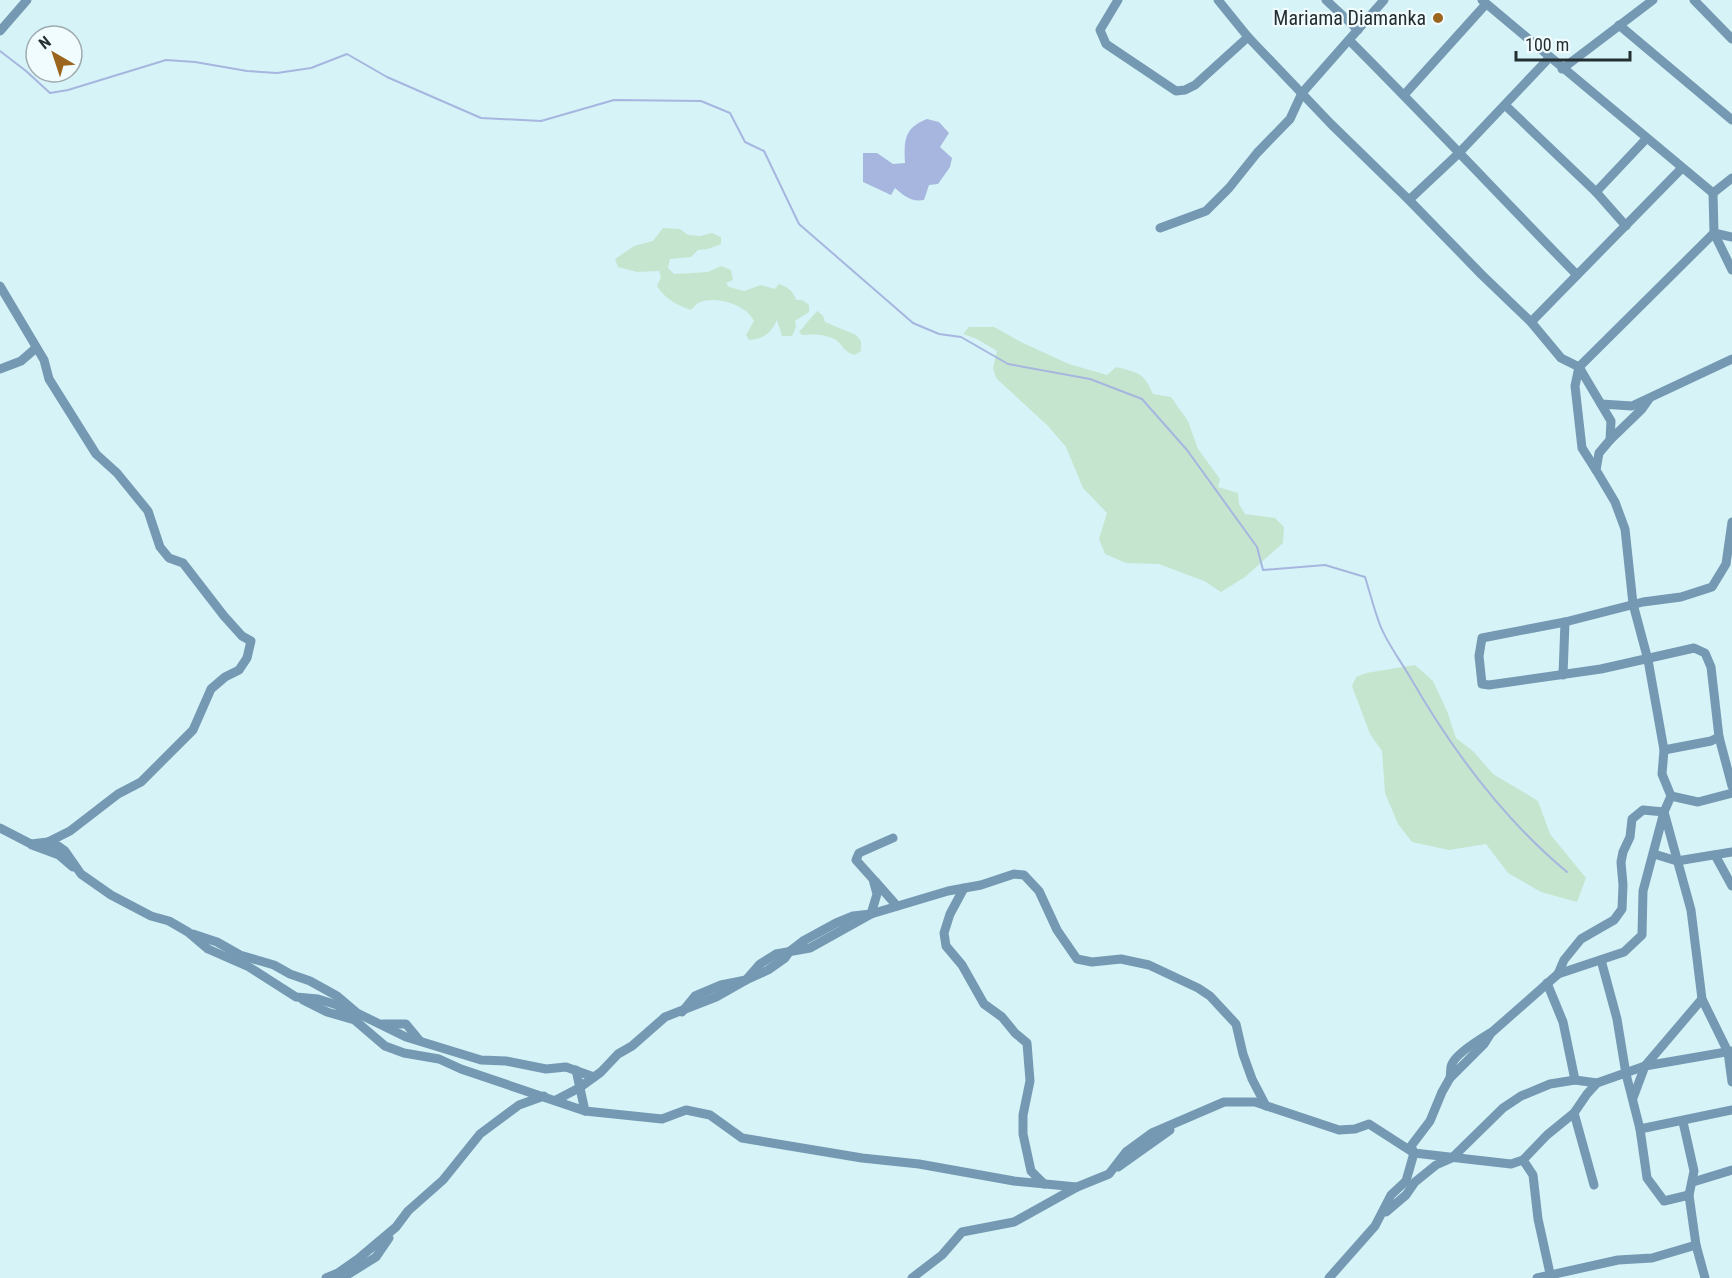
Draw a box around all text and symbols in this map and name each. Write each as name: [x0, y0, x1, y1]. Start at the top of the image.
place label: Mariama Diamanka: [1273, 6, 1426, 30]
marker: Mariama Diamanka: [1431, 11, 1445, 25]
north arrow: [24, 24, 84, 84]
scale bar: [1516, 24, 1630, 62]
text: N: [35, 32, 55, 53]
text: 100 m: [1525, 34, 1569, 55]

